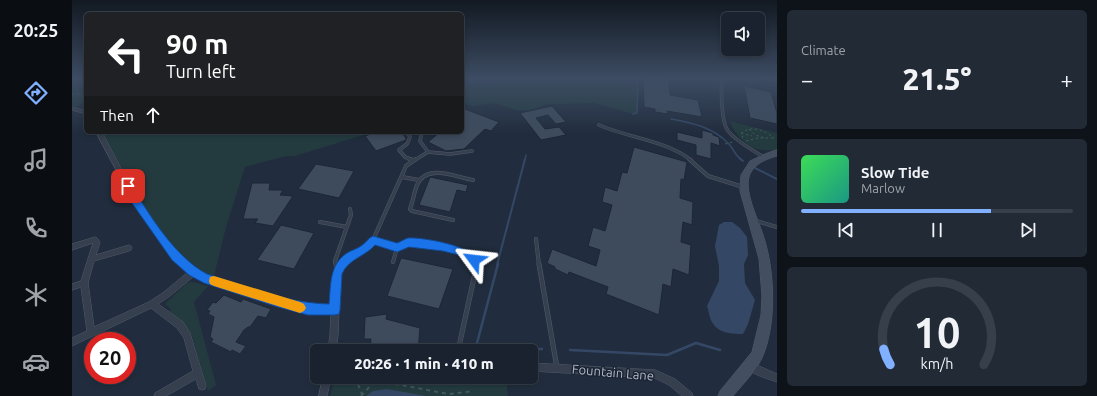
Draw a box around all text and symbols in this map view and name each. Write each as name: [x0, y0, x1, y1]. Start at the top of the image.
map controls: [721, 12, 765, 56]
button: sound: [721, 12, 765, 56]
text: 20:25: [13, 20, 59, 40]
icon: left: [100, 28, 152, 80]
text: 90 m: [166, 28, 228, 59]
text: Climate: [801, 43, 846, 57]
text: Turn left: [166, 61, 236, 81]
text: 21.5°: [902, 62, 972, 96]
text: −: [801, 67, 813, 92]
text: +: [1061, 67, 1073, 92]
icon: directions: [22, 79, 50, 107]
icon: ahead: [142, 104, 164, 126]
text: Then: [100, 107, 134, 124]
icon: music: [22, 146, 50, 174]
text: Slow Tide: [861, 164, 929, 181]
pin: [111, 169, 145, 203]
icon: arrive: [117, 175, 139, 197]
text: Marlow: [861, 181, 905, 195]
icon: phone: [22, 214, 50, 242]
icon: previous: [835, 219, 857, 241]
icon: pause: [926, 219, 948, 241]
icon: next: [1017, 219, 1039, 241]
position arrow: [453, 239, 495, 281]
icon: climate: [22, 281, 50, 309]
text: 10: [914, 308, 960, 355]
speed limit sign: 20: [84, 332, 136, 384]
icon: car: [22, 348, 50, 376]
text: 20:26 · 1 min · 410 m: [354, 355, 494, 372]
text: km/h: [921, 355, 953, 371]
street label: Fountain Lane: [571, 361, 655, 383]

